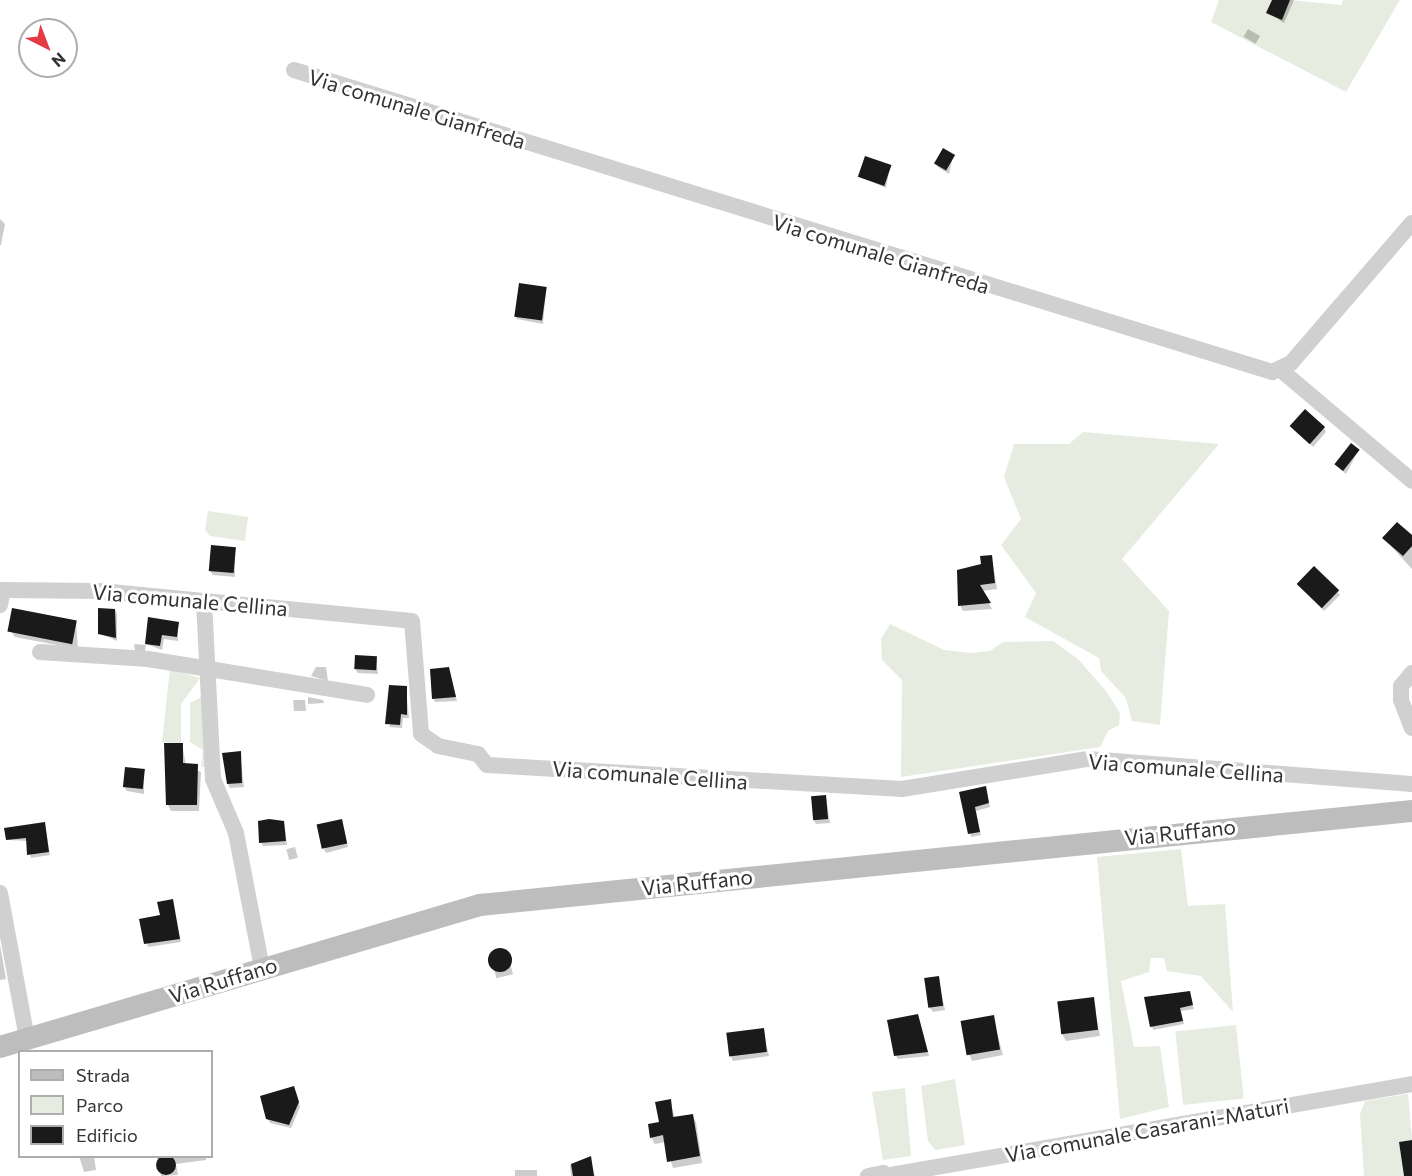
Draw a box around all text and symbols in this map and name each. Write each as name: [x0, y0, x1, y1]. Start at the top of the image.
north arrow: [18, 18, 78, 78]
text: N: [48, 49, 70, 71]
street label: Via comunale Gianfreda: [305, 64, 529, 154]
street label: Via comunale Gianfreda: [769, 209, 993, 299]
street label: Via comunale Cellina: [91, 579, 289, 621]
street label: Via comunale Cellina: [1087, 749, 1285, 787]
street label: Via comunale Cellina: [551, 756, 749, 794]
street label: Via Ruffano: [1123, 814, 1237, 850]
street label: Via Ruffano: [640, 864, 754, 900]
street label: Via Ruffano: [166, 952, 280, 1008]
legend: [18, 1050, 213, 1158]
text: Strada: [76, 1064, 130, 1086]
street label: Via comunale Casarani-Maturi: [1003, 1093, 1291, 1167]
text: Parco: [76, 1094, 123, 1116]
text: Edificio: [76, 1124, 138, 1146]

